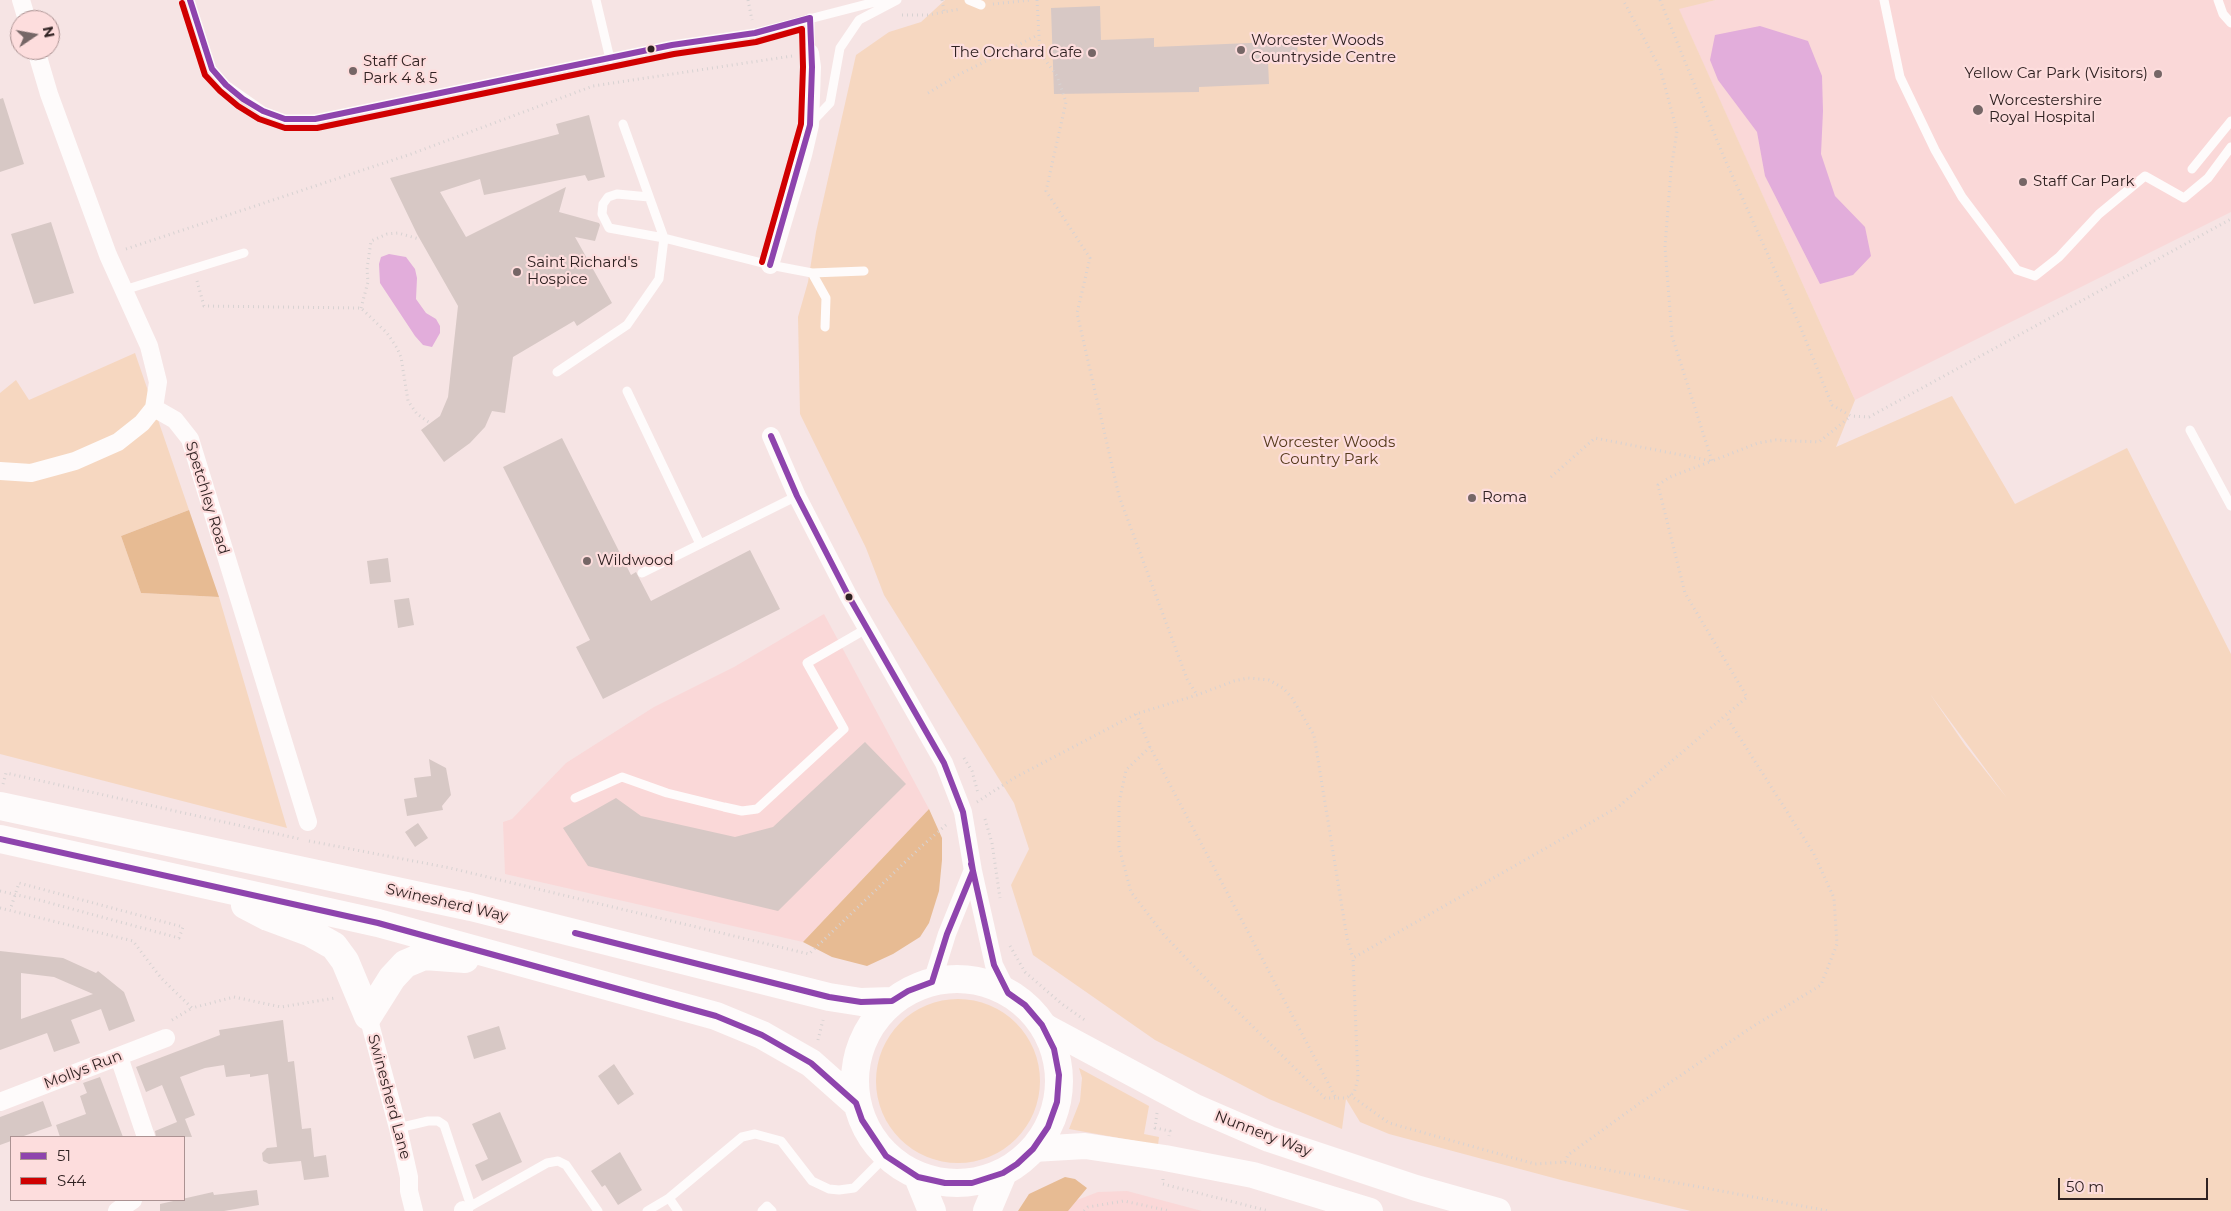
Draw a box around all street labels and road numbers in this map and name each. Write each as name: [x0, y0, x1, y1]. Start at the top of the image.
street label: Spetchley Road: [181, 439, 233, 557]
street label: Swinesherd Way: [384, 880, 510, 926]
street label: Swinesherd Lane: [364, 1032, 414, 1162]
street label: Mollys Run: [41, 1047, 125, 1093]
street label: Nunnery Way: [1212, 1107, 1314, 1161]

